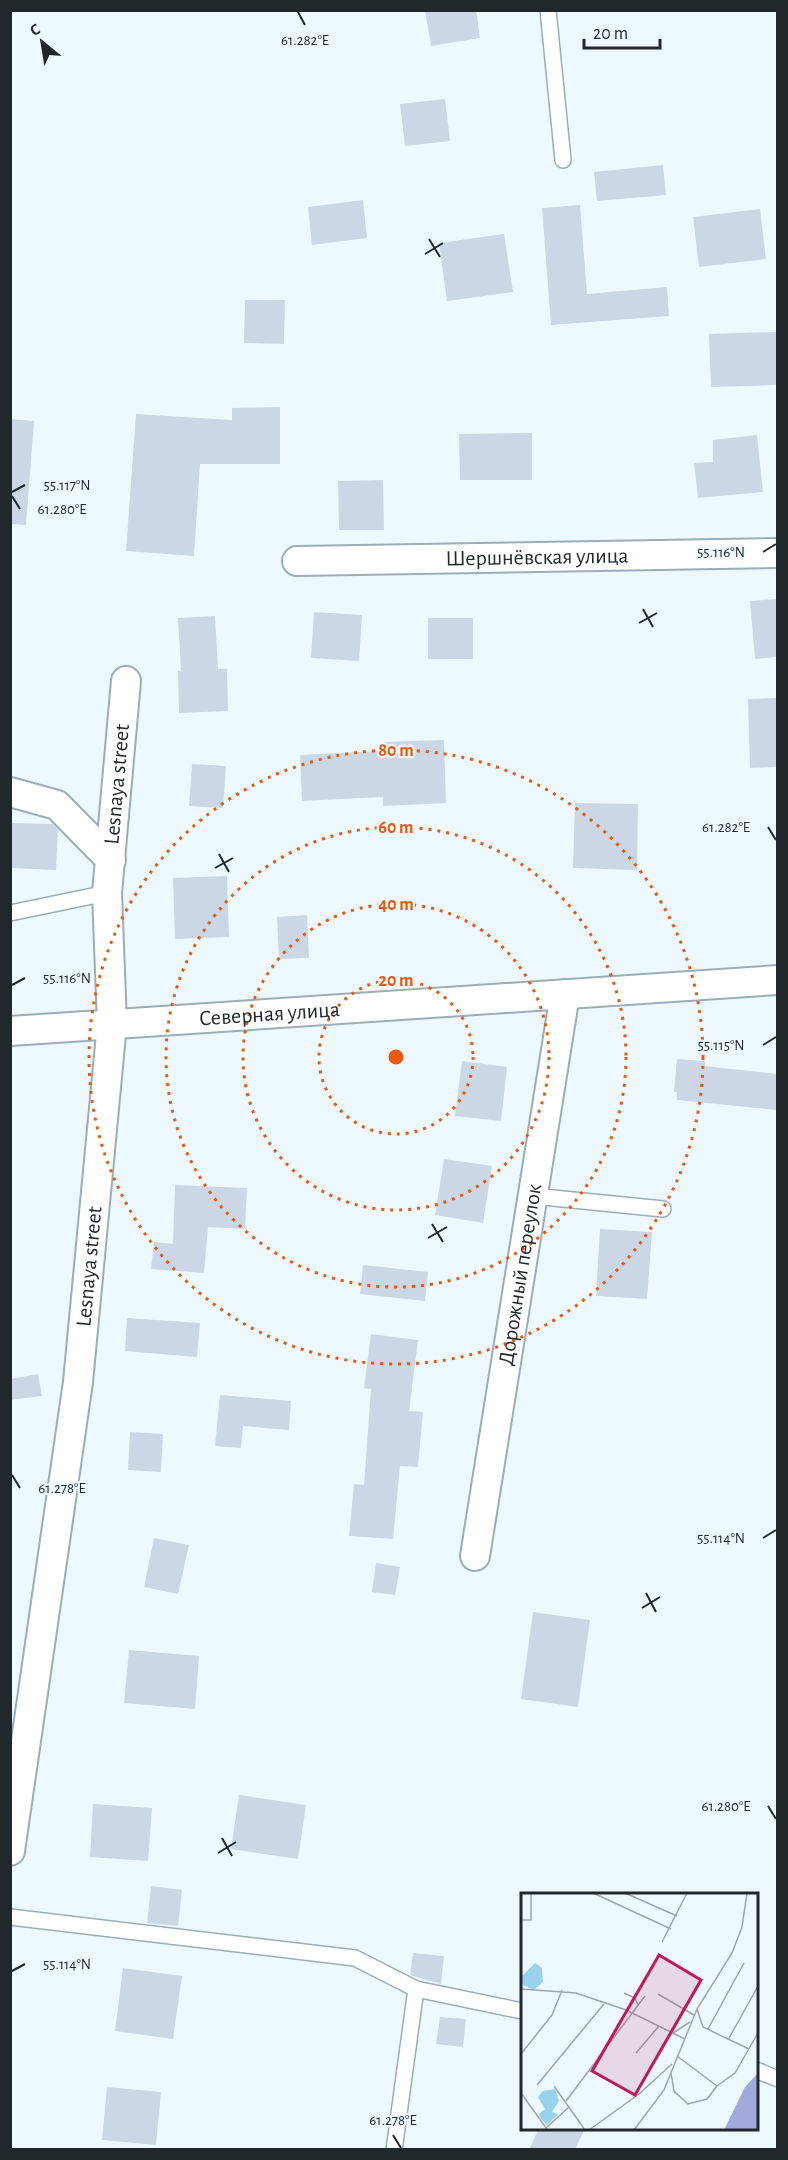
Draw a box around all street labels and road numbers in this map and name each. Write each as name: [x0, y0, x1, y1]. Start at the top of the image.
street label: Шершнёвская улица: [445, 544, 629, 570]
street label: Lesnaya street: [100, 723, 133, 845]
street label: Северная улица: [198, 998, 341, 1029]
street label: Дорожный переулок: [495, 1182, 545, 1367]
street label: Lesnaya street: [72, 1205, 106, 1328]

